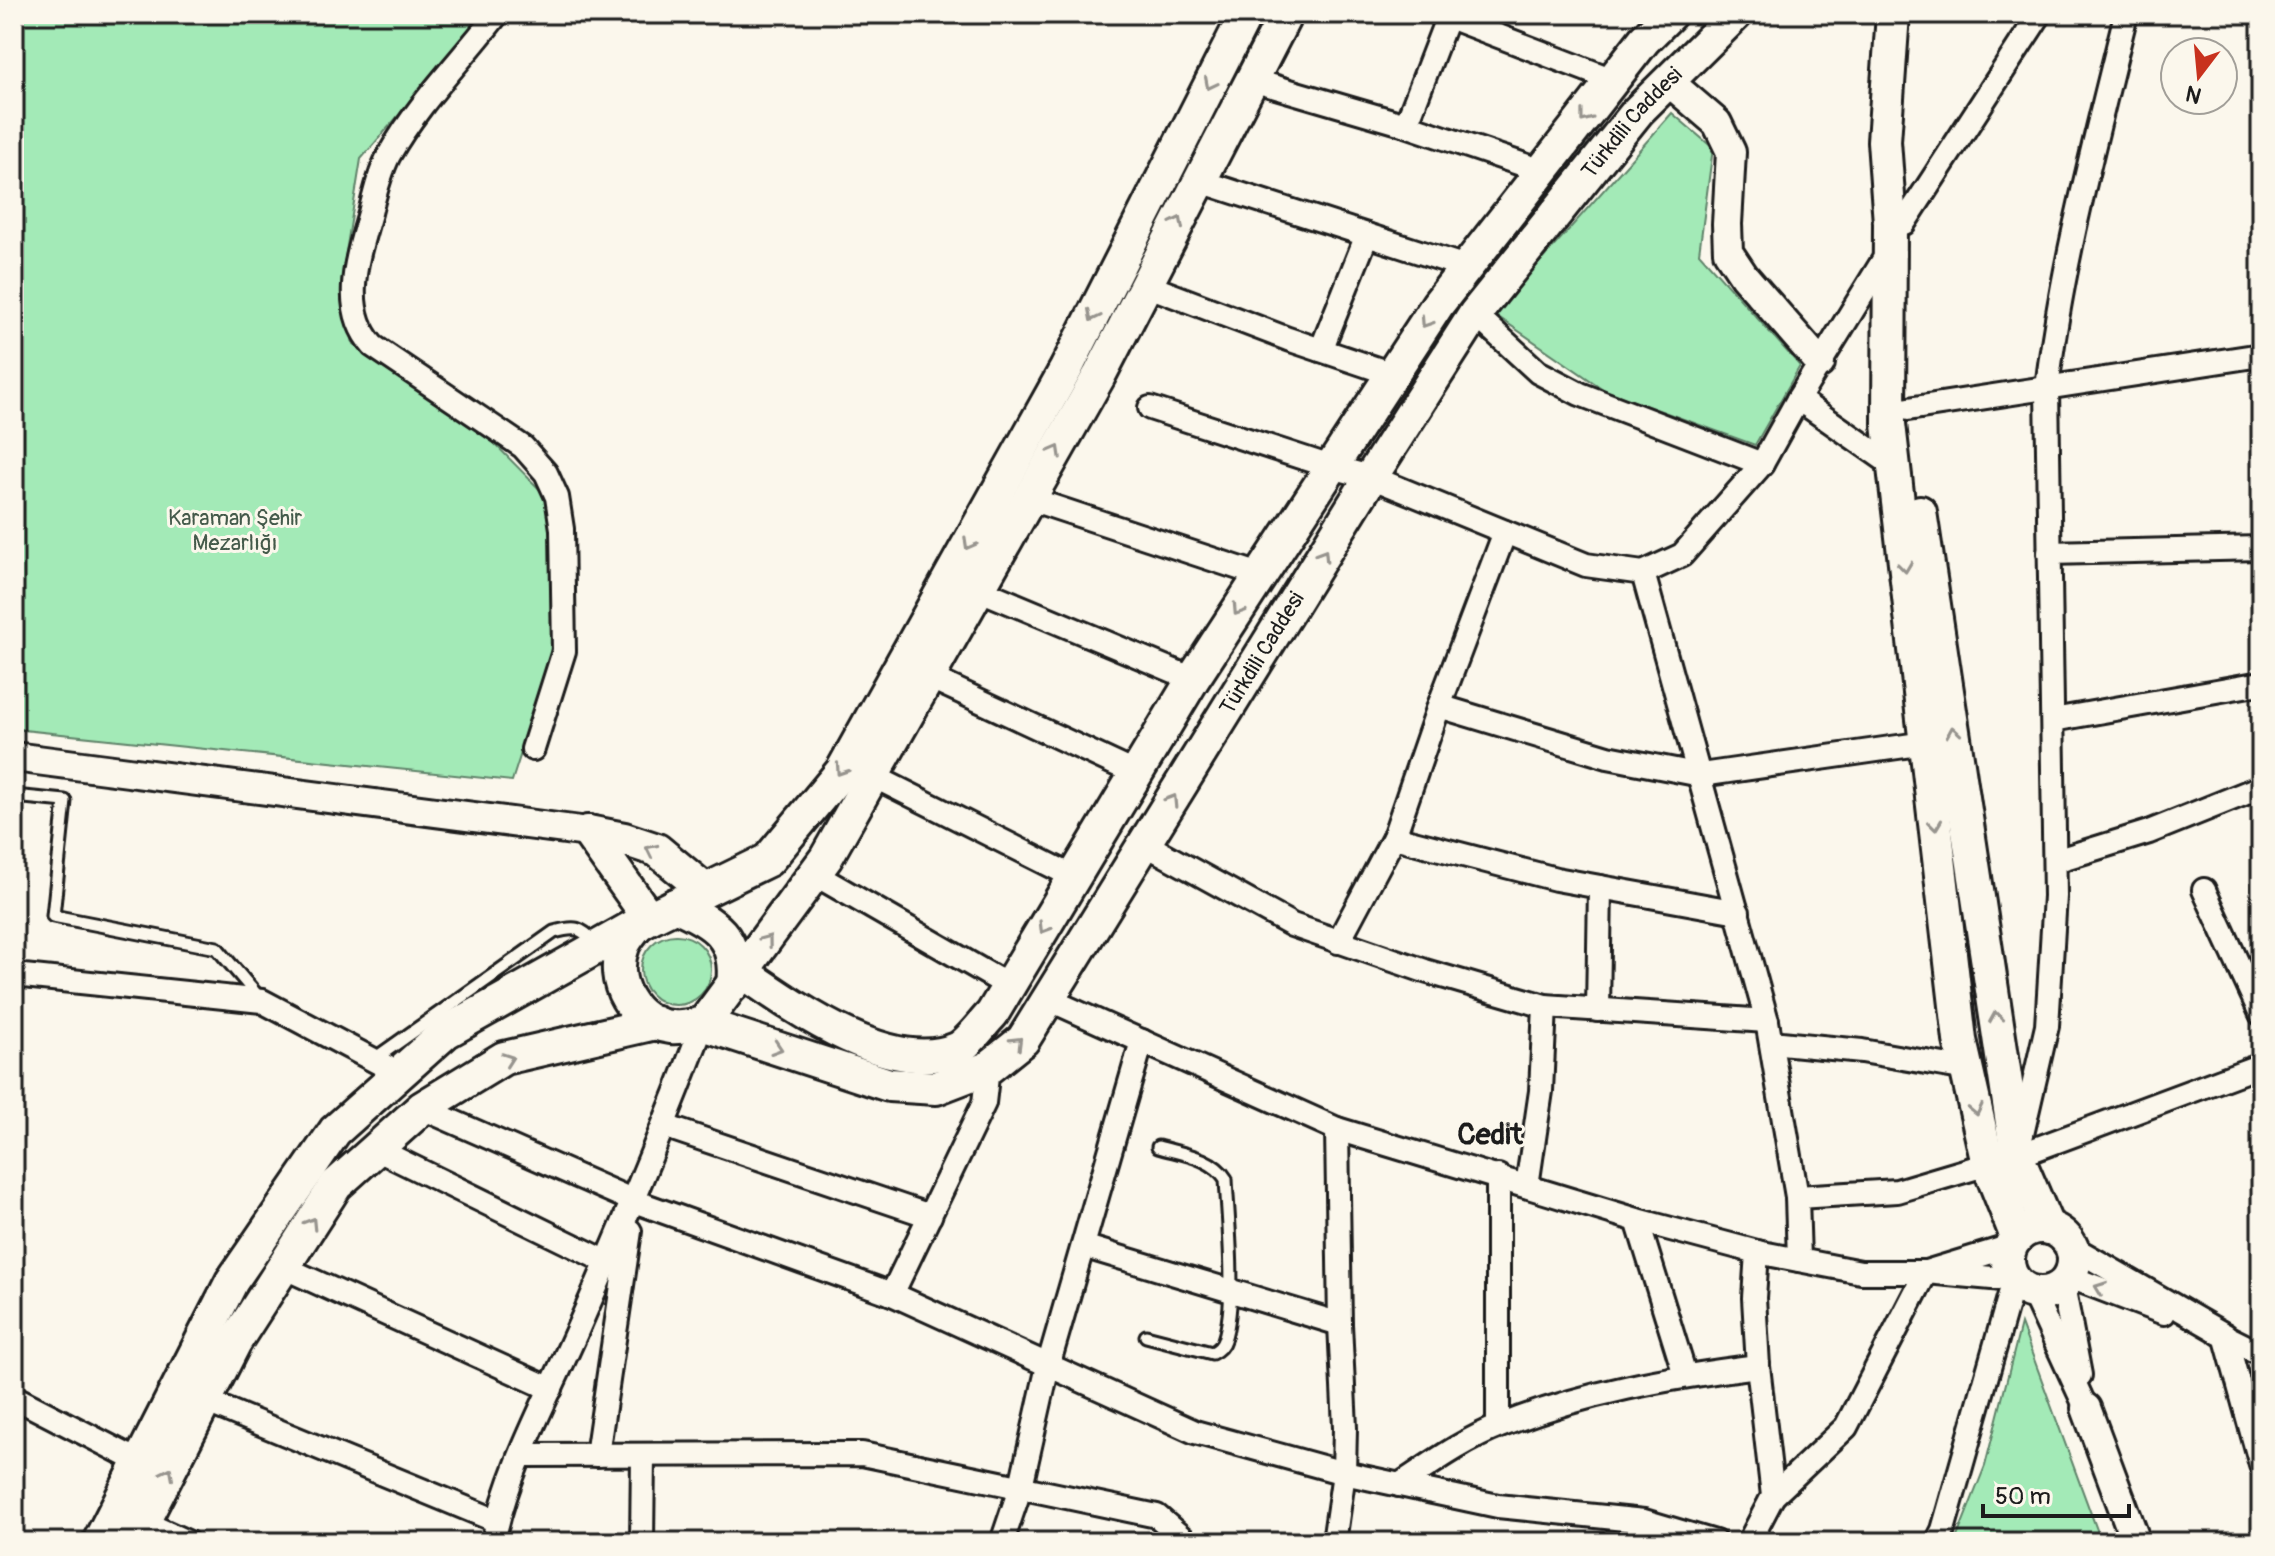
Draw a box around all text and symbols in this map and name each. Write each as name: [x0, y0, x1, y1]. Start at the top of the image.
north arrow: [2159, 36, 2239, 116]
street label: Türkdili Caddesi: [1575, 61, 1688, 184]
one-way arrow: [1205, 75, 1220, 90]
text: N: [2183, 79, 2205, 110]
one-way arrow: [1580, 108, 1594, 123]
one-way arrow: [1169, 216, 1184, 230]
one-way arrow: [1087, 307, 1103, 322]
one-way arrow: [1420, 314, 1435, 328]
one-way arrow: [1047, 445, 1062, 460]
park label: Karaman Şehir Mezarlığı: [168, 504, 302, 557]
one-way arrow: [963, 536, 978, 550]
one-way arrow: [1313, 549, 1329, 564]
one-way arrow: [1897, 561, 1914, 574]
street label: Türkdili Caddesi: [1213, 587, 1311, 720]
one-way arrow: [1232, 602, 1247, 616]
one-way arrow: [1945, 726, 1962, 739]
one-way arrow: [836, 762, 851, 776]
one-way arrow: [1163, 794, 1178, 809]
one-way arrow: [1927, 819, 1944, 832]
one-way arrow: [645, 844, 660, 860]
one-way arrow: [1038, 919, 1054, 934]
one-way arrow: [758, 934, 772, 949]
one-way arrow: [1988, 1010, 2005, 1024]
one-way arrow: [1008, 1037, 1022, 1052]
one-way arrow: [769, 1039, 783, 1055]
one-way arrow: [500, 1052, 514, 1069]
one-way arrow: [1967, 1102, 1984, 1116]
district label: Cedit: [1457, 1116, 1524, 1153]
one-way arrow: [302, 1217, 317, 1232]
one-way arrow: [2094, 1281, 2108, 1298]
one-way arrow: [159, 1466, 174, 1481]
scale bar: [1983, 1468, 2129, 1518]
text: 50 m: [1995, 1482, 2051, 1511]

